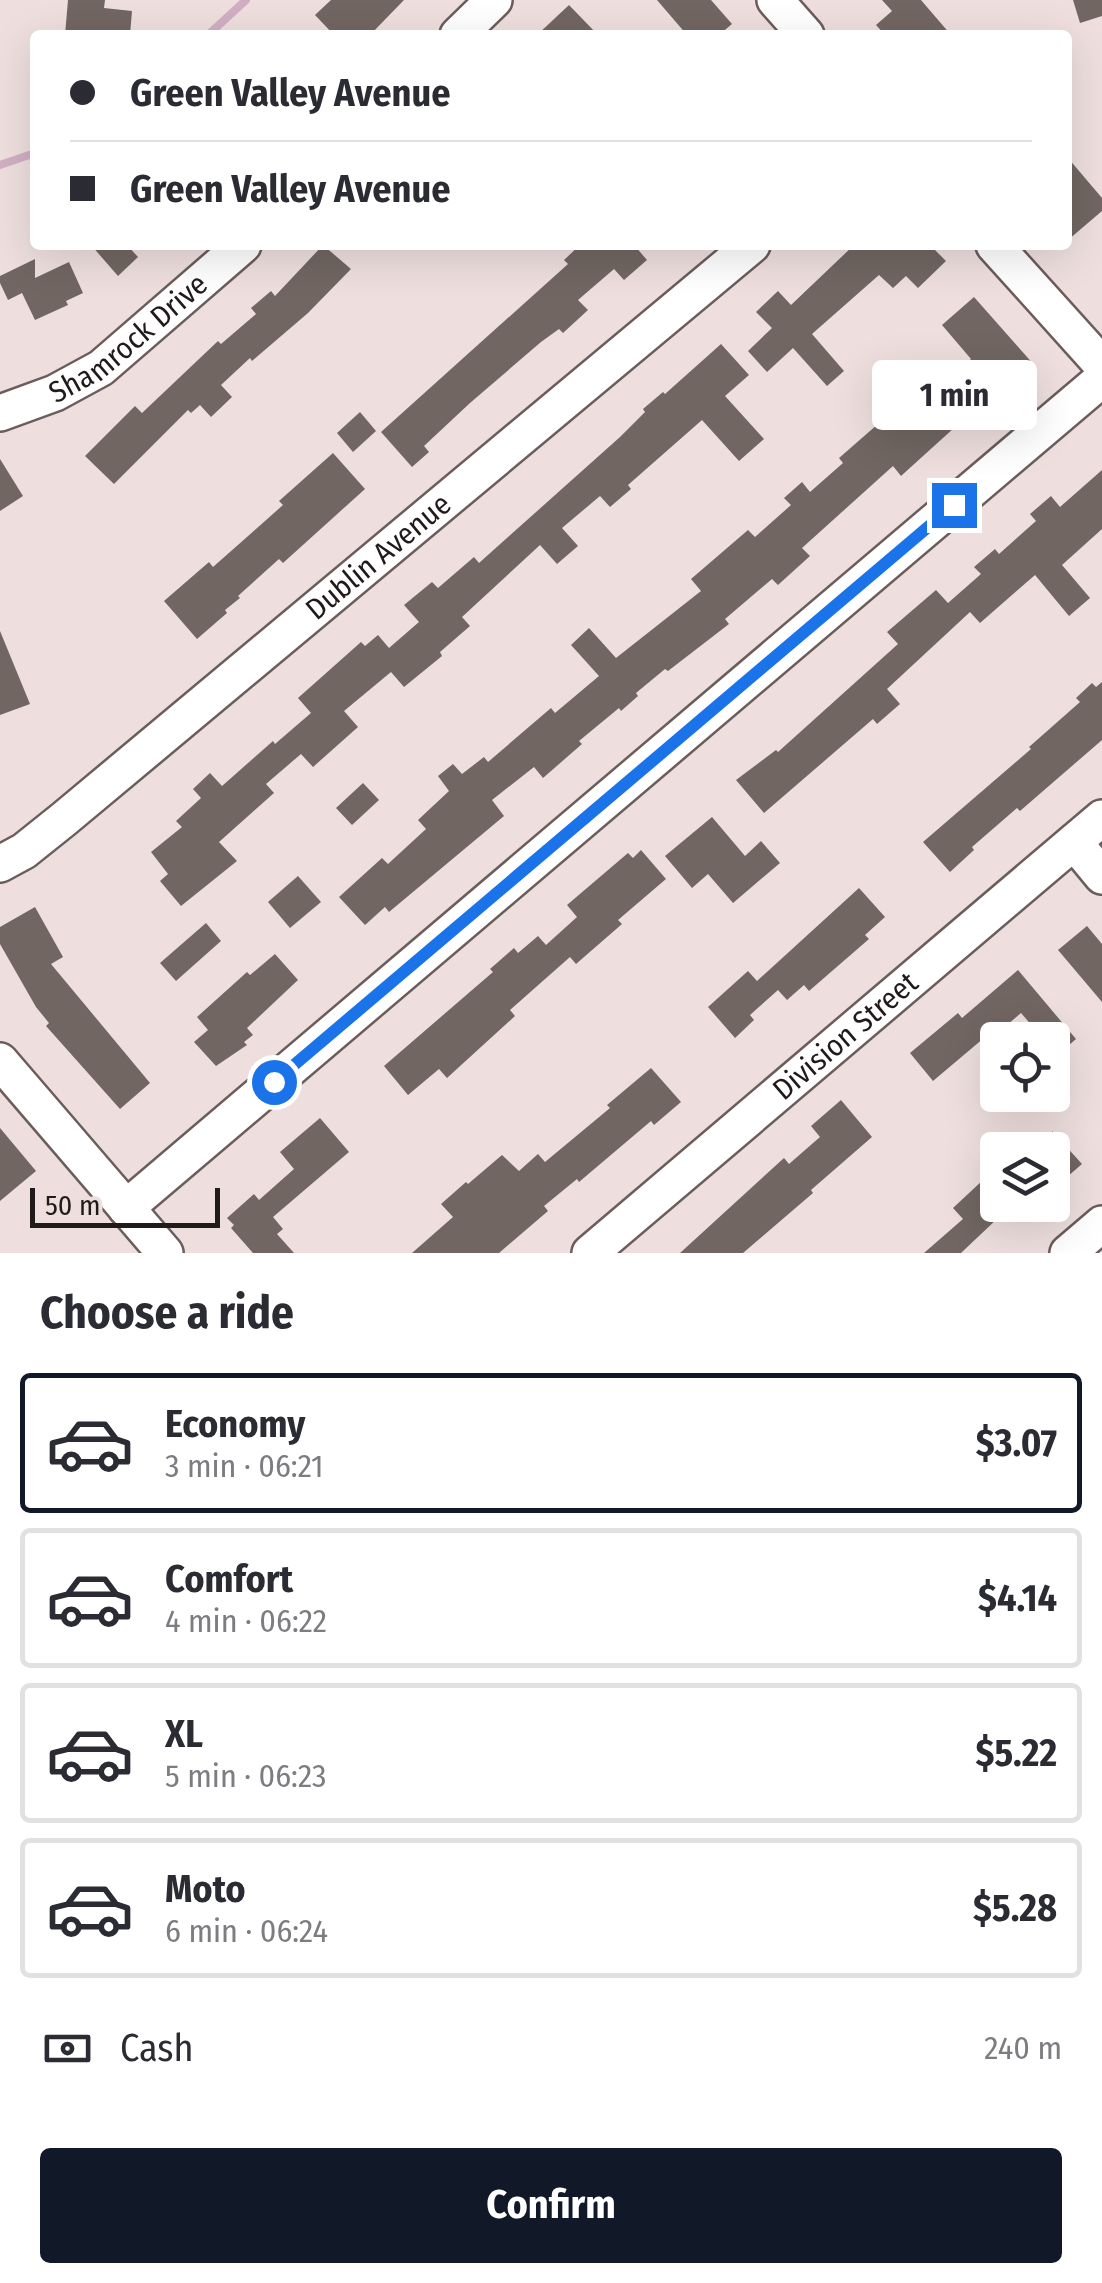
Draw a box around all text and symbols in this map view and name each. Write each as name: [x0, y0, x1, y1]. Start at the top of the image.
text: Green Valley Avenue: [130, 70, 450, 116]
text: Green Valley Avenue: [130, 166, 450, 212]
street label: Shamrock Drive: [43, 266, 215, 411]
callout: 1 min: [872, 360, 1036, 430]
text: 1 min: [920, 376, 989, 414]
route end: [932, 483, 977, 528]
street label: Dublin Avenue: [299, 486, 458, 627]
street label: Division Street: [766, 964, 925, 1108]
map controls: [980, 1022, 1070, 1222]
button: locate: [980, 1022, 1070, 1112]
route start: [252, 1060, 297, 1105]
button: layers: [980, 1132, 1070, 1222]
scale bar: [30, 1183, 220, 1228]
text: 50 m: [45, 1189, 101, 1222]
text: Choose a ride: [40, 1286, 294, 1340]
icon: car: [45, 1398, 135, 1488]
text: Economy: [165, 1401, 305, 1447]
text: $3.07: [976, 1420, 1057, 1466]
text: 3 min · 06:21: [165, 1447, 324, 1485]
icon: car: [45, 1553, 135, 1643]
text: Comfort: [165, 1556, 293, 1602]
text: $4.14: [978, 1575, 1057, 1621]
text: 4 min · 06:22: [165, 1602, 327, 1640]
icon: car: [45, 1708, 135, 1798]
text: XL: [165, 1711, 203, 1757]
text: $5.22: [976, 1730, 1057, 1776]
text: 5 min · 06:23: [165, 1757, 326, 1795]
icon: car: [45, 1863, 135, 1953]
text: Moto: [165, 1866, 246, 1912]
text: $5.28: [973, 1885, 1057, 1931]
text: 6 min · 06:24: [165, 1912, 328, 1950]
icon: cash: [40, 2021, 95, 2076]
text: Cash: [120, 2025, 194, 2071]
text: 240 m: [984, 2029, 1062, 2067]
button: Confirm: [40, 2148, 1062, 2263]

